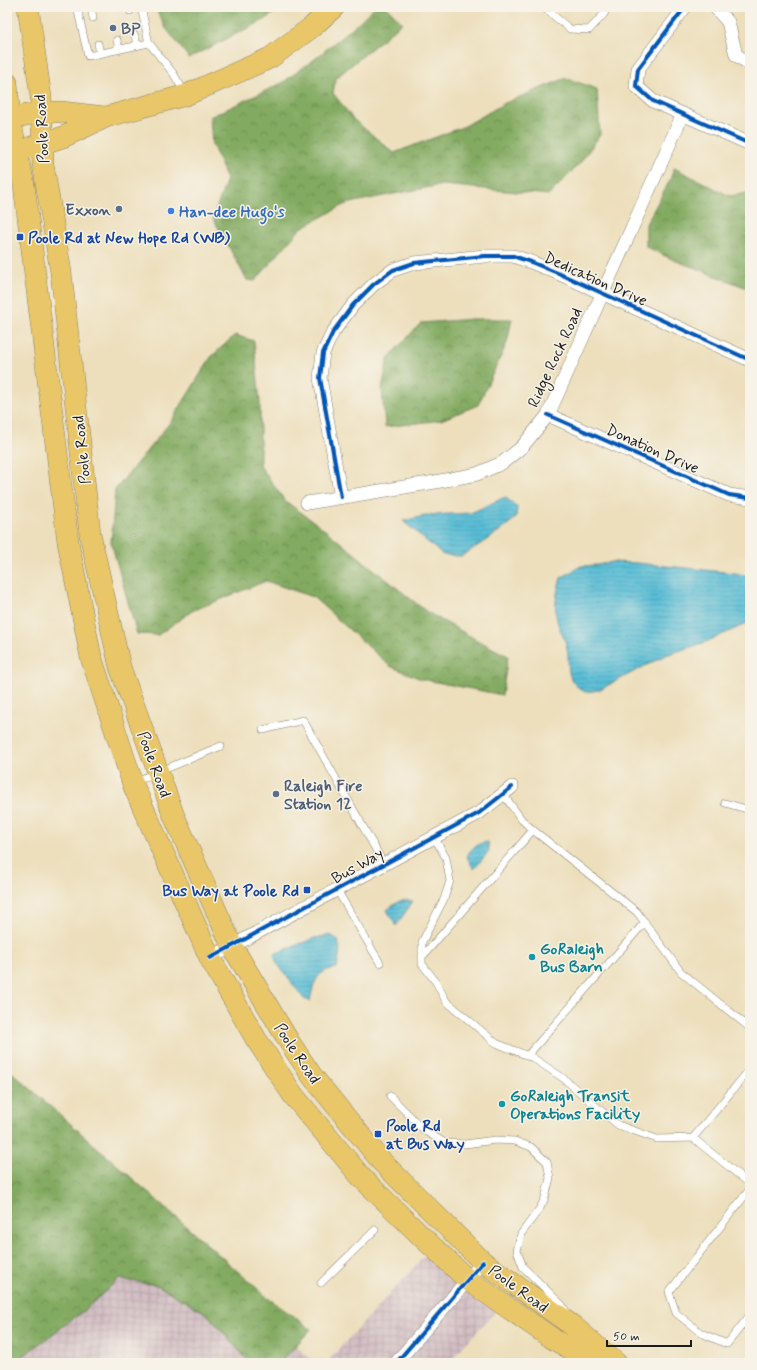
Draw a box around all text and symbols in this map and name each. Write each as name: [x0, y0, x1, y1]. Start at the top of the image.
place label: BP: [121, 19, 141, 40]
marker: BP: [108, 23, 118, 33]
street label: Poole Road: [30, 94, 55, 164]
place label: Exxon: [65, 200, 111, 221]
place label: Han-dee Hugo's: [179, 202, 285, 225]
marker: Exxon: [114, 204, 124, 214]
marker: Han-dee Hugo's: [166, 206, 176, 216]
place label: Poole Rd at New Hope Rd (WB): [28, 228, 230, 249]
marker: Poole Rd at New Hope Rd (WB): [15, 232, 25, 242]
street label: Dedication Drive: [540, 247, 650, 312]
street label: Ridge Rock Road: [523, 304, 589, 411]
street label: Poole Road: [68, 414, 97, 485]
street label: Donation Drive: [603, 420, 702, 479]
street label: Poole Road: [132, 728, 175, 801]
place label: Raleigh Fire Station 12: [284, 776, 363, 815]
marker: Raleigh Fire Station 12: [271, 789, 281, 799]
street label: Bus Way: [328, 843, 388, 889]
place label: Bus Way at Poole Rd: [162, 881, 299, 902]
marker: Bus Way at Poole Rd: [302, 885, 312, 895]
place label: GoRaleigh Bus Barn: [540, 939, 604, 978]
marker: GoRaleigh Bus Barn: [527, 952, 537, 962]
street label: Poole Road: [269, 1019, 325, 1088]
place label: GoRaleigh Transit Operations Facility: [510, 1086, 640, 1125]
marker: GoRaleigh Transit Operations Facility: [497, 1099, 507, 1109]
place label: Poole Rd at Bus Way: [386, 1116, 465, 1155]
marker: Poole Rd at Bus Way: [373, 1129, 383, 1139]
street label: Poole Road: [484, 1260, 552, 1318]
scale bar: [607, 1322, 691, 1348]
text: 50 m: [613, 1329, 640, 1345]

